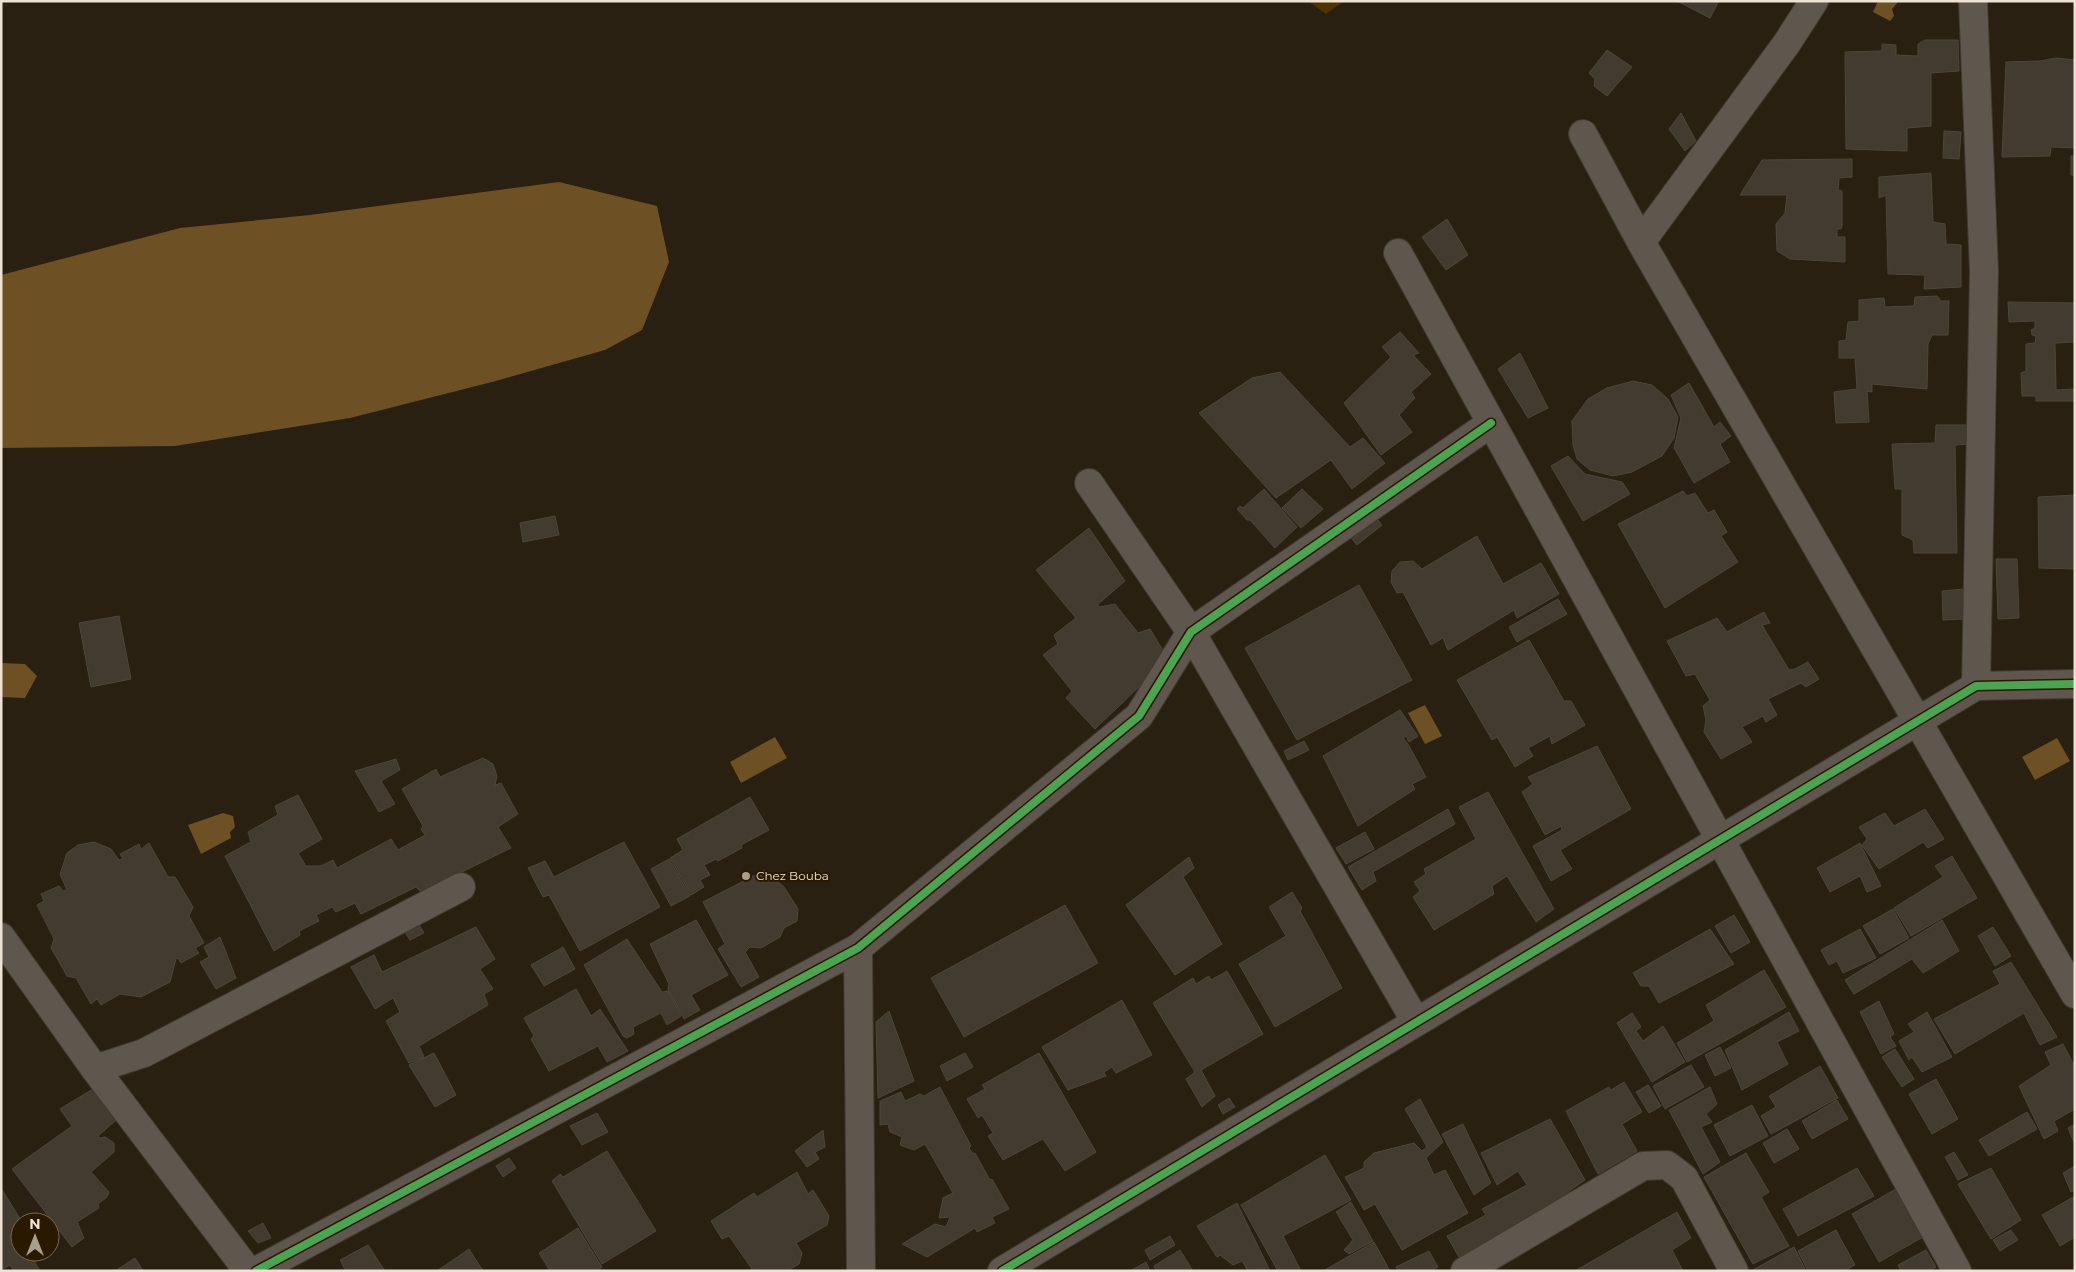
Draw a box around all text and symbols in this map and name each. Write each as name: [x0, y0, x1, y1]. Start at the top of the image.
place label: Chez Bouba: [756, 868, 829, 883]
marker: Chez Bouba: [740, 870, 752, 882]
north arrow: [10, 1212, 60, 1262]
text: N: [29, 1215, 41, 1233]

